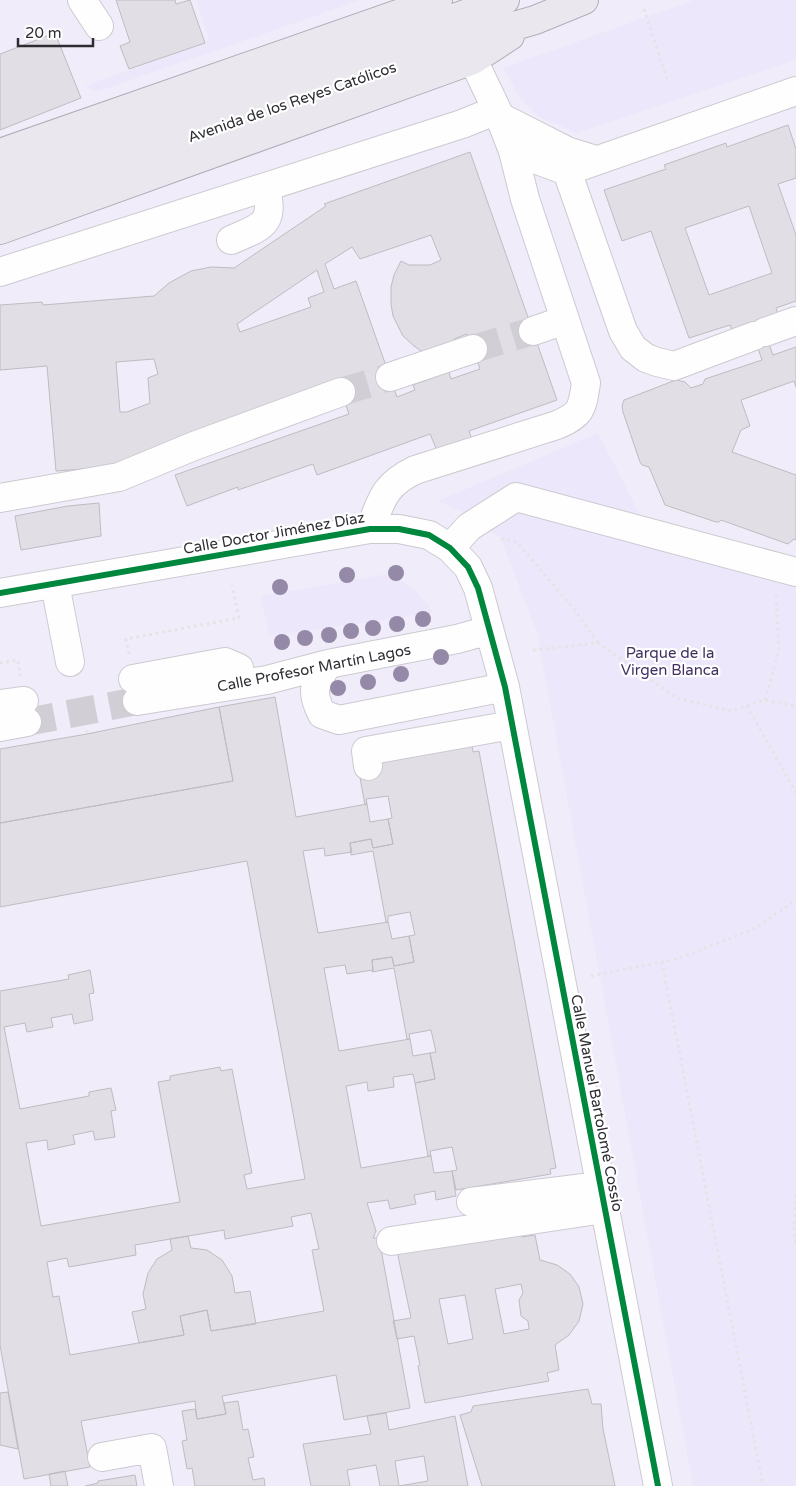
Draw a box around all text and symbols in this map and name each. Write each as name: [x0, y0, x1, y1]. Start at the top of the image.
scale bar: [18, 15, 92, 47]
text: 20 m: [25, 24, 62, 42]
street label: Avenida de los Reyes Católicos: [185, 58, 399, 146]
street label: Calle Doctor Jiménez Díaz: [182, 508, 366, 558]
street label: Calle Profesor Martín Lagos: [216, 640, 412, 696]
park label: Parque de la Virgen Blanca: [621, 644, 719, 679]
street label: Calle Manuel Bartolomé Cossío: [567, 993, 627, 1213]

